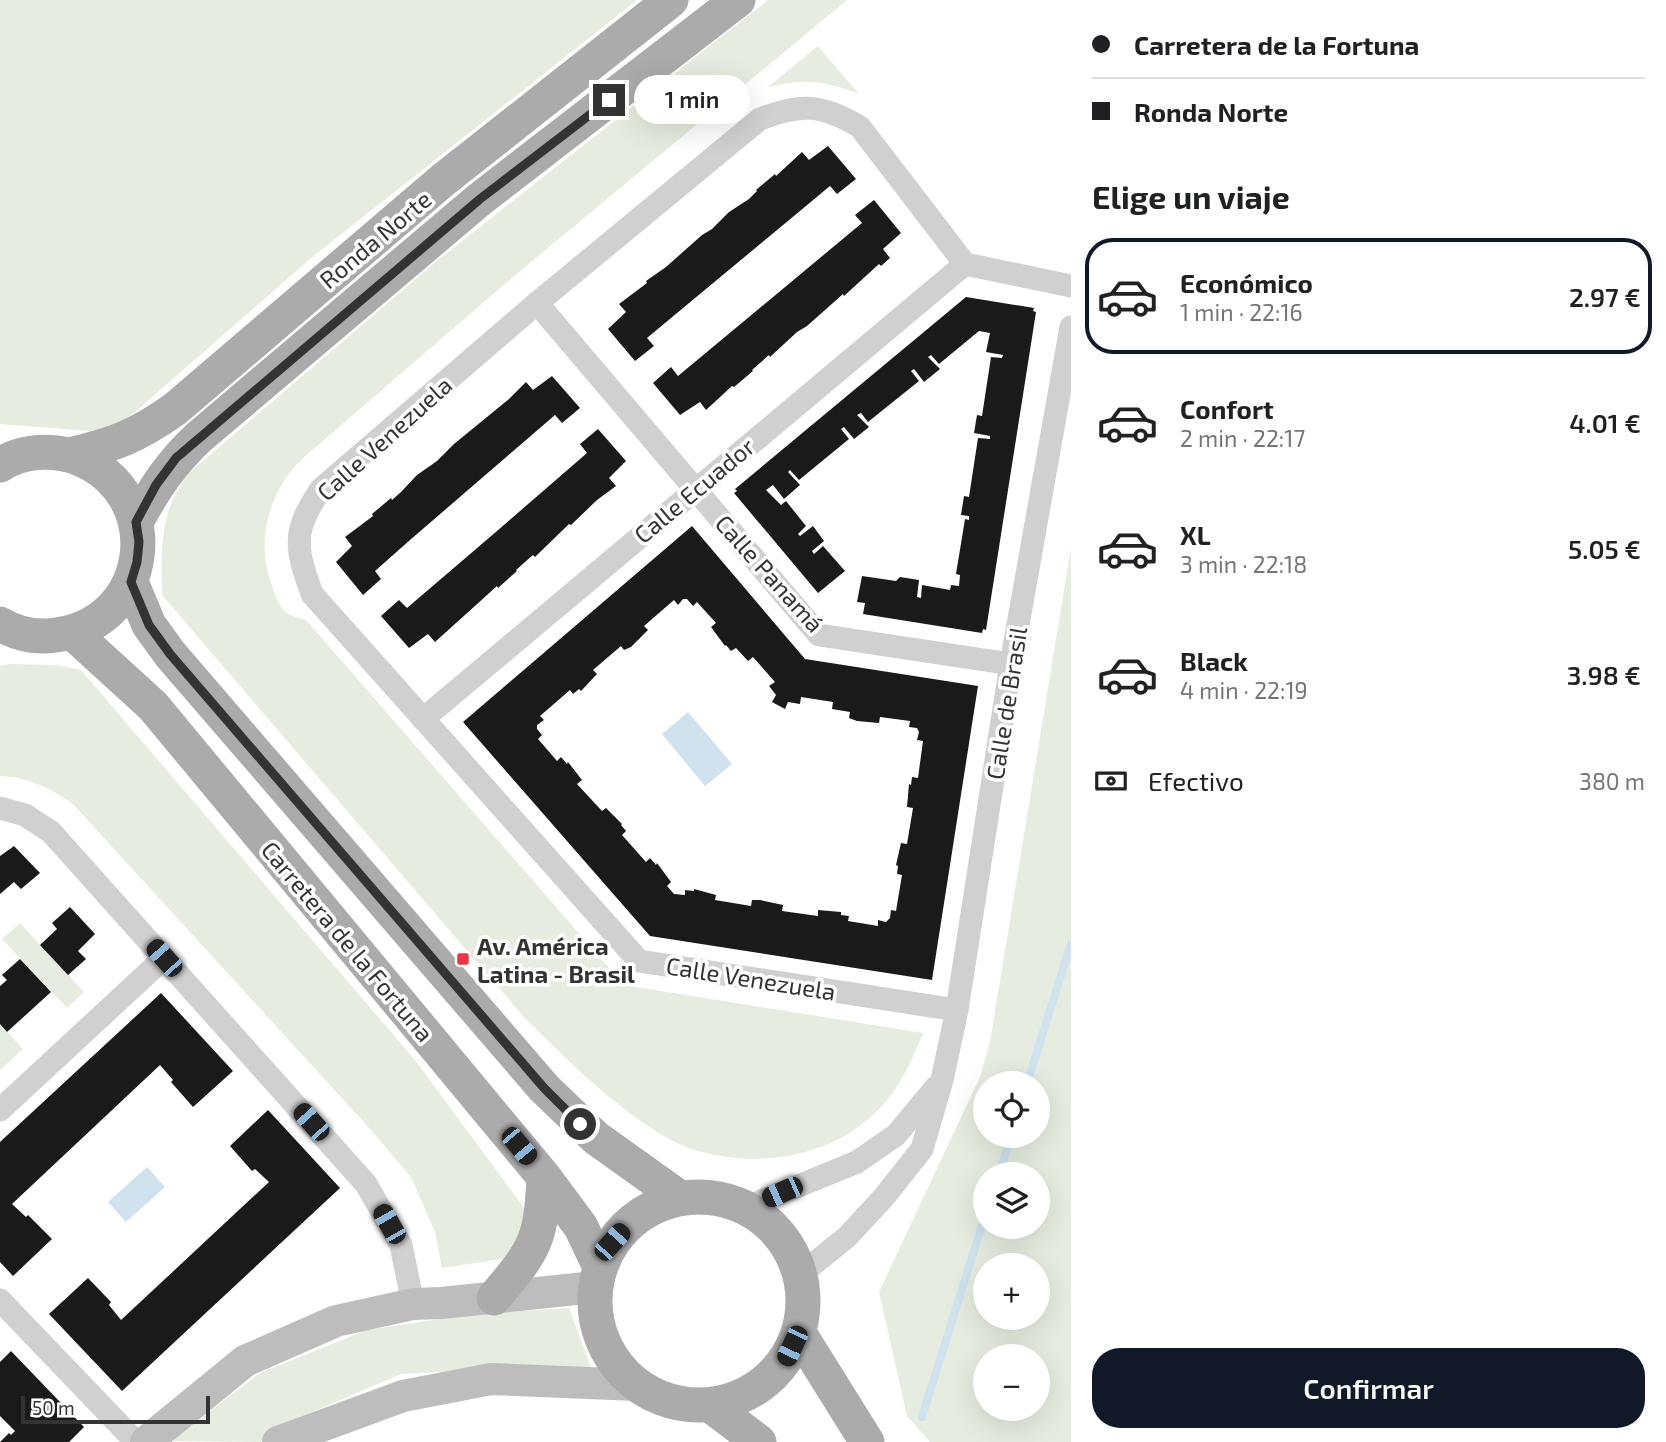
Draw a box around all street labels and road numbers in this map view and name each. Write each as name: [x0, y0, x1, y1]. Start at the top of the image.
street label: Ronda Norte: [313, 184, 437, 294]
street label: Calle Venezuela: [311, 370, 457, 506]
street label: Calle Ecuador: [628, 431, 760, 549]
street label: Calle Panamá: [710, 508, 830, 638]
street label: Calle de Brasil: [980, 625, 1032, 781]
street label: Carretera de la Fortuna: [256, 835, 440, 1047]
street label: Calle Venezuela: [664, 950, 838, 1006]

